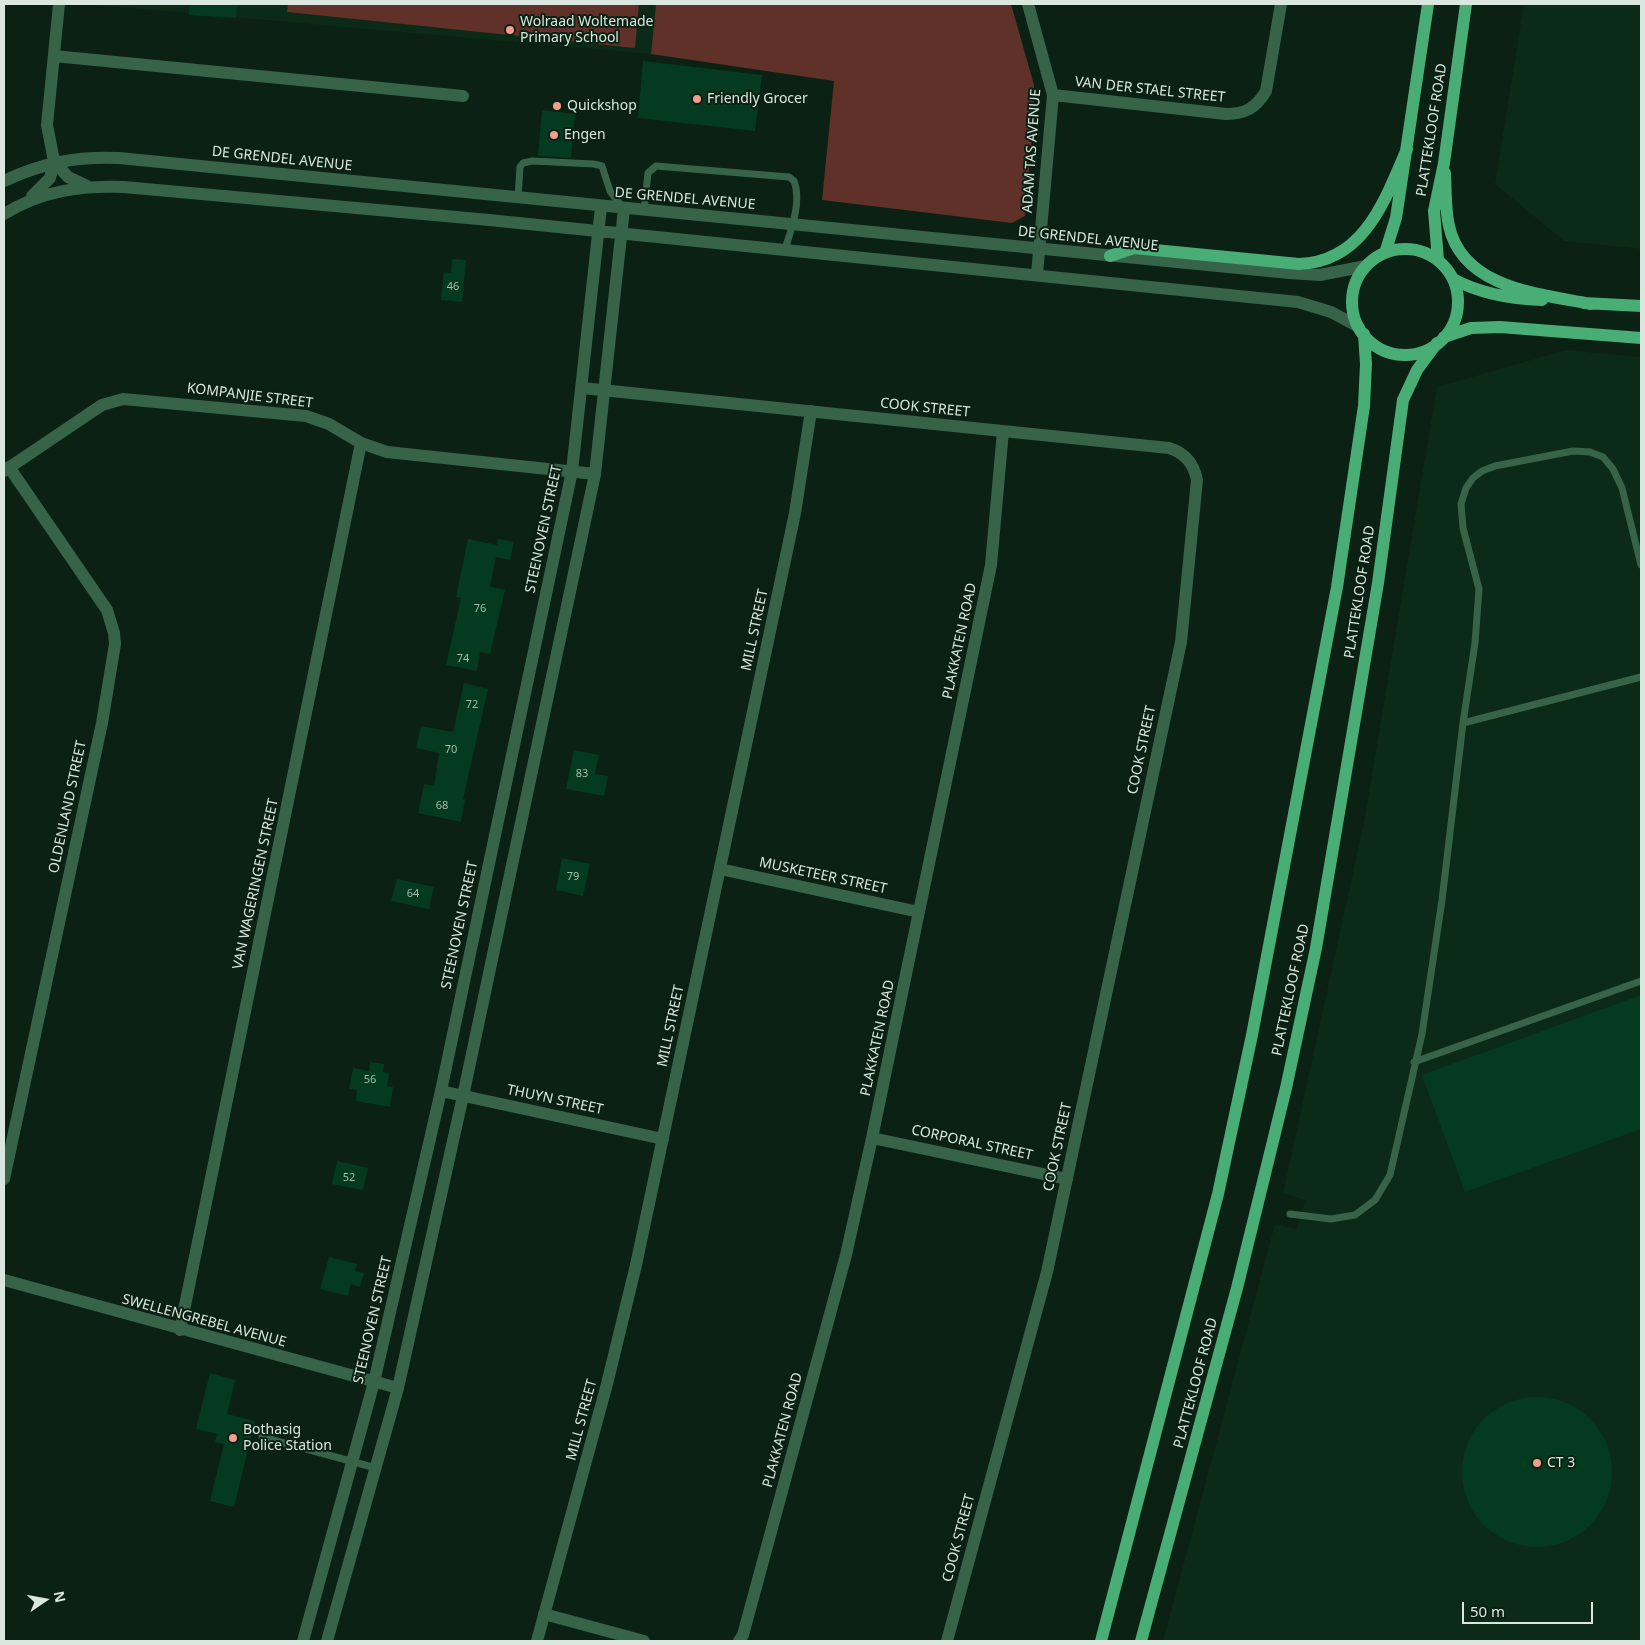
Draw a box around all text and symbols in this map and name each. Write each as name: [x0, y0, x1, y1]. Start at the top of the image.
place label: Wolraad Woltemade Primary School: [520, 14, 654, 46]
marker: Wolraad Woltemade Primary School: [504, 24, 516, 36]
street label: PLATTEKLOOF ROAD: [1413, 62, 1451, 198]
street label: VAN DER STAEL STREET: [1074, 74, 1226, 106]
street label: ADAM TAS AVENUE: [1019, 88, 1045, 214]
place label: Friendly Grocer: [707, 91, 808, 107]
marker: Friendly Grocer: [691, 93, 703, 105]
place label: Quickshop: [567, 98, 637, 114]
marker: Quickshop: [551, 100, 563, 112]
place label: Engen: [564, 127, 606, 143]
marker: Engen: [548, 129, 560, 141]
street label: DE GRENDEL AVENUE: [211, 143, 353, 175]
street label: DE GRENDEL AVENUE: [614, 184, 756, 214]
street label: DE GRENDEL AVENUE: [1017, 223, 1159, 255]
house number: 46: [447, 280, 459, 294]
street label: KOMPANJIE STREET: [186, 380, 314, 412]
street label: COOK STREET: [879, 395, 971, 421]
street label: STEENOVEN STREET: [522, 463, 566, 595]
street label: PLATTEKLOOF ROAD: [1341, 524, 1379, 660]
street label: PLAKKATEN ROAD: [939, 581, 981, 701]
street label: MILL STREET: [738, 588, 772, 672]
house number: 76: [474, 602, 486, 616]
house number: 74: [457, 652, 469, 666]
house number: 72: [466, 698, 478, 712]
street label: COOK STREET: [1124, 704, 1160, 796]
street label: OLDENLAND STREET: [46, 739, 90, 875]
house number: 70: [445, 743, 457, 757]
house number: 83: [576, 767, 588, 781]
street label: VAN WAGERINGEN STREET: [230, 797, 282, 971]
house number: 68: [436, 799, 448, 813]
street label: MUSKETEER STREET: [758, 854, 888, 898]
street label: STEENOVEN STREET: [438, 859, 482, 991]
house number: 79: [567, 870, 579, 884]
house number: 64: [407, 887, 419, 901]
street label: PLATTEKLOOF ROAD: [1269, 923, 1313, 1057]
street label: PLAKKATEN ROAD: [857, 978, 899, 1098]
street label: MILL STREET: [654, 984, 688, 1068]
house number: 56: [364, 1073, 376, 1087]
street label: THUYN STREET: [505, 1082, 605, 1118]
street label: COOK STREET: [1040, 1101, 1076, 1193]
street label: CORPORAL STREET: [910, 1122, 1034, 1164]
house number: 52: [343, 1171, 355, 1185]
street label: STEENOVEN STREET: [350, 1255, 396, 1385]
street label: SWELLENGREBEL AVENUE: [120, 1291, 288, 1351]
street label: PLATTEKLOOF ROAD: [1170, 1316, 1222, 1450]
street label: PLAKKATEN ROAD: [760, 1371, 806, 1489]
street label: MILL STREET: [563, 1378, 601, 1462]
place label: Bothasig Police Station: [243, 1422, 332, 1454]
marker: Bothasig Police Station: [227, 1432, 239, 1444]
place label: CT 3: [1547, 1455, 1575, 1471]
marker: CT 3: [1531, 1457, 1543, 1469]
street label: COOK STREET: [939, 1492, 979, 1584]
north arrow: [20, 1575, 70, 1625]
text: N: [50, 1589, 71, 1604]
scale bar: [1465, 1592, 1596, 1624]
text: 50 m: [1470, 1601, 1505, 1621]

